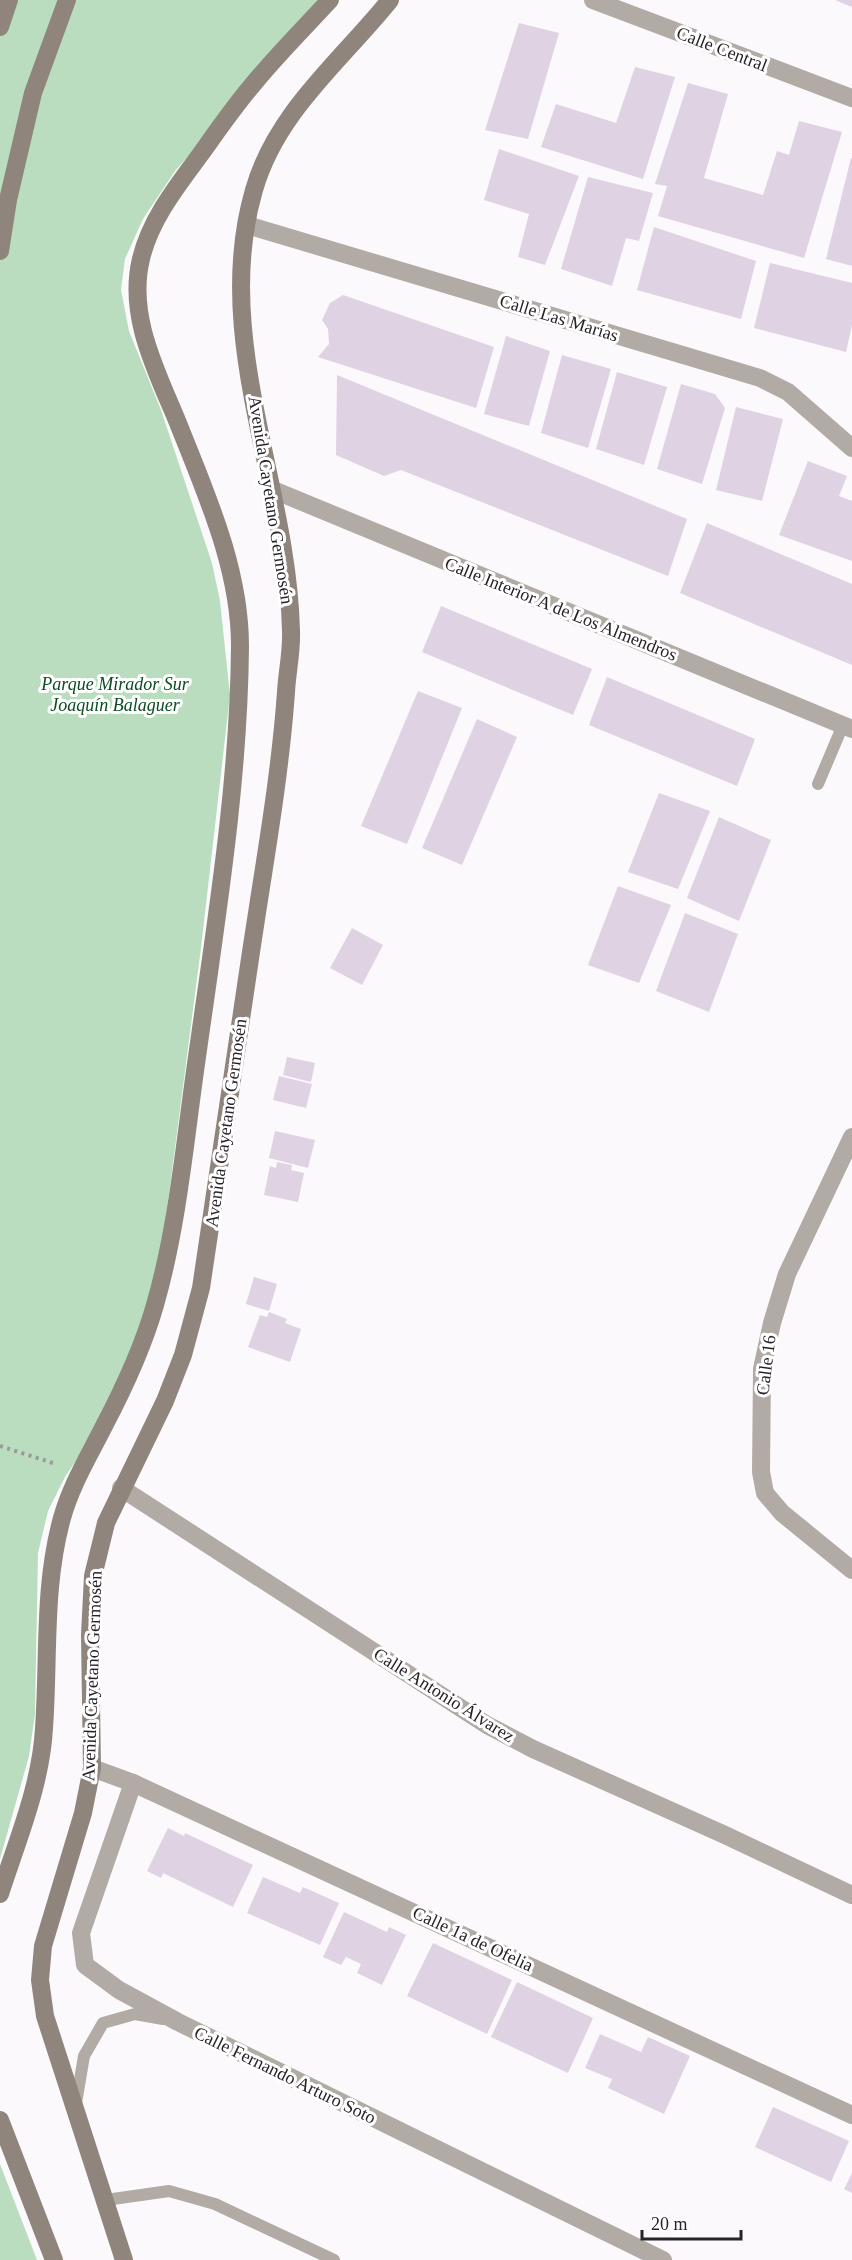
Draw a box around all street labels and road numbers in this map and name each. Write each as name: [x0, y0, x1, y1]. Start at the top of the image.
street label: Calle Central: [674, 23, 770, 75]
street label: Calle Las Marías: [497, 290, 621, 346]
street label: Avenida Cayetano Germosén: [245, 394, 297, 606]
street label: Calle Interior A de Los Almendros: [442, 553, 680, 665]
street label: Avenida Cayetano Germosén: [201, 1017, 251, 1229]
street label: Calle 16: [752, 1334, 780, 1396]
street label: Avenida Cayetano Germosén: [78, 1570, 106, 1782]
street label: Calle Antonio Álvarez: [370, 1643, 519, 1746]
street label: Calle 1a de Ofelia: [410, 1902, 536, 1976]
street label: Calle Fernando Arturo Soto: [191, 2022, 379, 2128]

